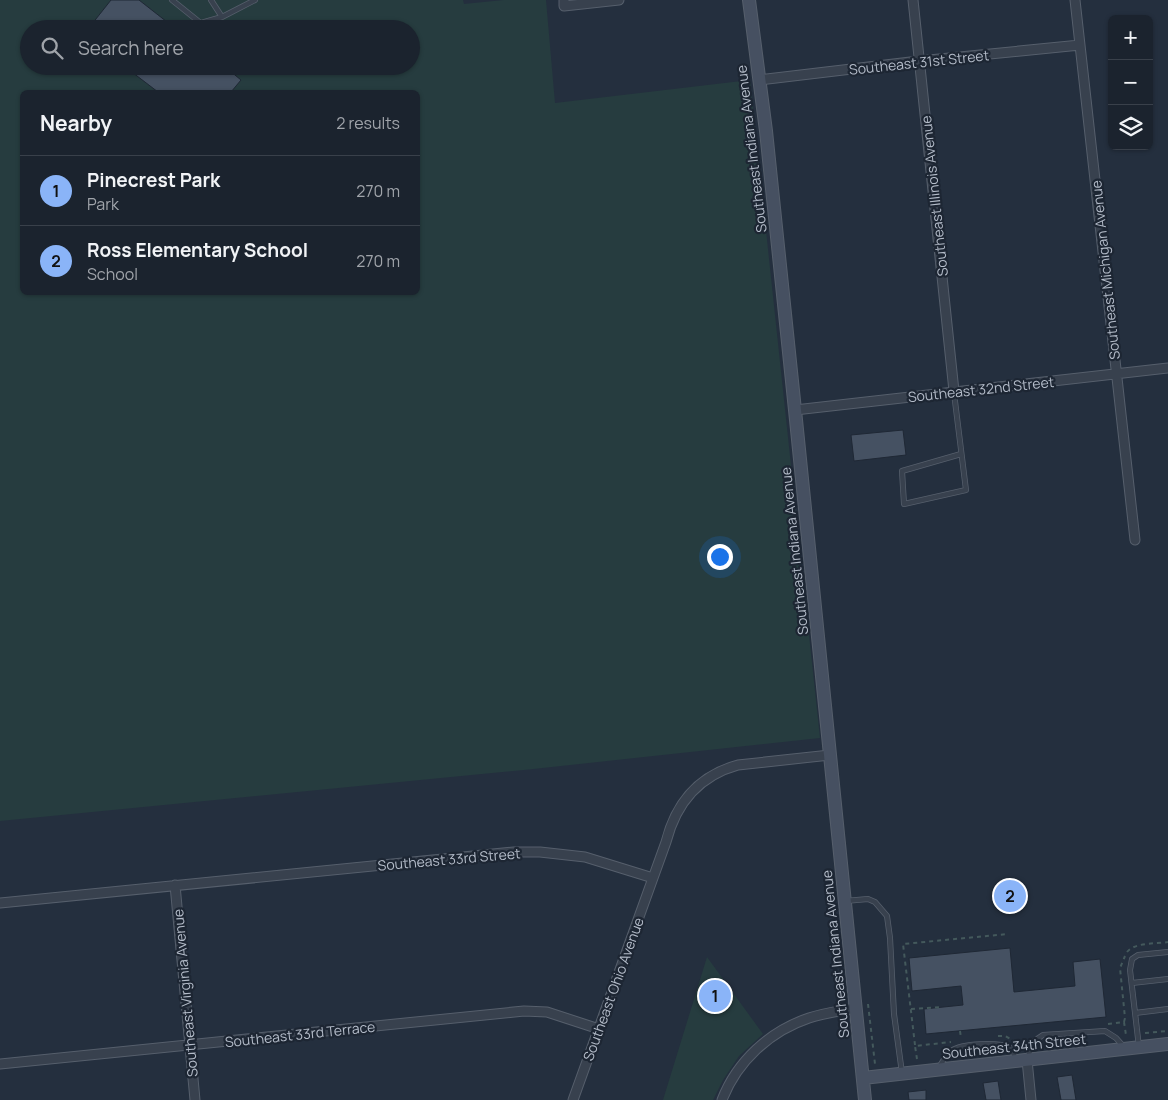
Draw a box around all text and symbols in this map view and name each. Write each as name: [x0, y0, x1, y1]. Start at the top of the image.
map controls: [1108, 15, 1153, 150]
button: +: [1108, 15, 1153, 60]
search box: [20, 20, 420, 75]
icon: search: [38, 34, 66, 62]
text: Search here: [78, 35, 184, 61]
street label: Southeast 31st Street: [848, 45, 990, 79]
button: −: [1108, 60, 1153, 105]
street label: Southeast Indiana Avenue: [731, 64, 771, 234]
button: layers: [1108, 105, 1153, 150]
text: Nearby: [40, 109, 112, 137]
text: 2 results: [336, 112, 400, 134]
street label: Southeast Illinois Avenue: [916, 115, 952, 277]
text: Pinecrest Park: [87, 167, 220, 193]
street label: Southeast Michigan Avenue: [1086, 179, 1124, 361]
text: 1: [52, 180, 60, 202]
text: 270 m: [356, 180, 400, 202]
text: Park: [87, 193, 119, 215]
text: Ross Elementary School: [87, 237, 308, 263]
text: 2: [51, 250, 61, 272]
text: 270 m: [356, 250, 400, 272]
text: School: [87, 263, 138, 285]
street label: Southeast 32nd Street: [907, 372, 1055, 406]
street label: Southeast Indiana Avenue: [776, 466, 812, 636]
your location: [707, 544, 733, 570]
street label: Southeast 33rd Street: [377, 843, 522, 875]
street label: Southeast Indiana Avenue: [817, 869, 853, 1039]
pin: 2: [994, 877, 1026, 915]
street label: Southeast Virginia Avenue: [168, 908, 202, 1078]
street label: Southeast Ohio Avenue: [578, 915, 648, 1063]
pin: 1: [699, 977, 731, 1015]
street label: Southeast 33rd Terrace: [224, 1017, 376, 1051]
street label: Southeast 34th Street: [941, 1029, 1087, 1063]

